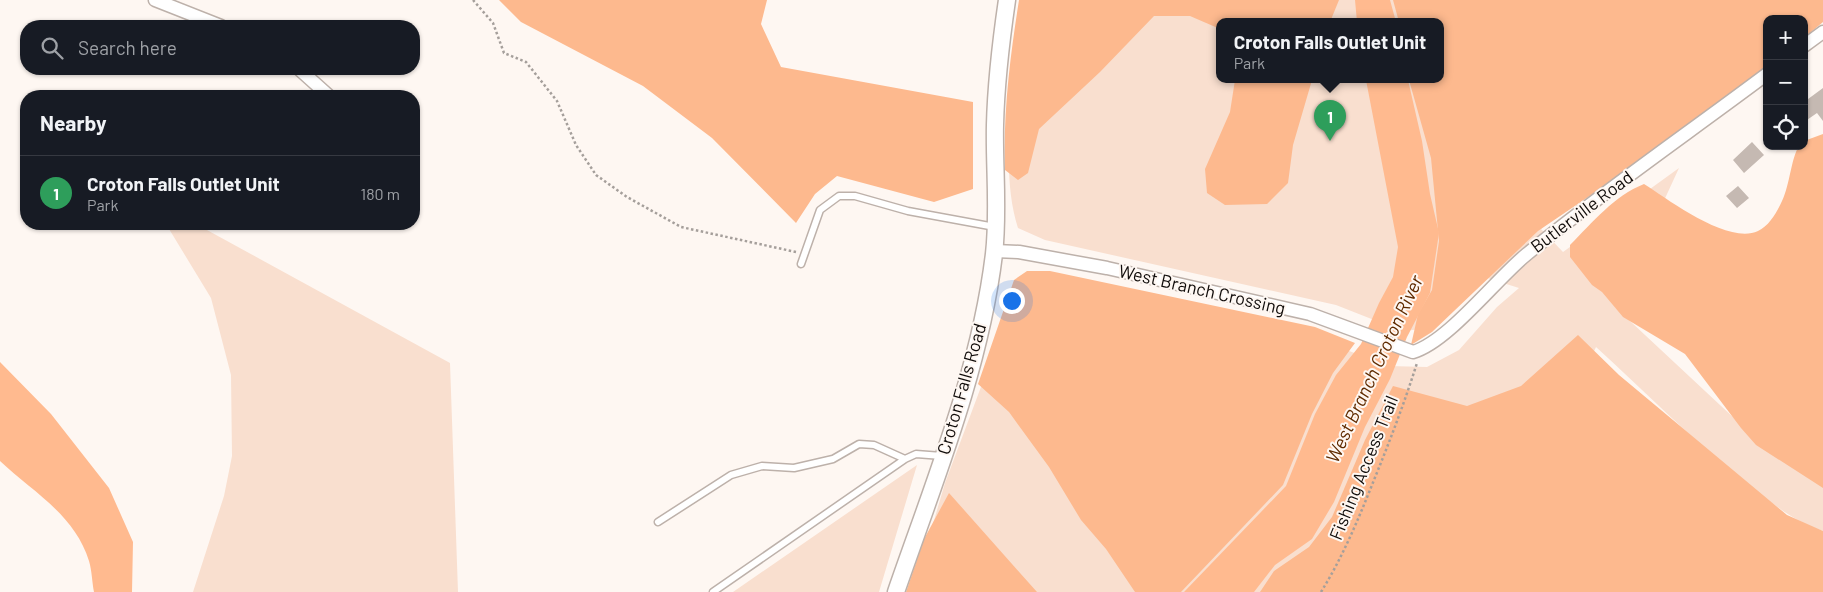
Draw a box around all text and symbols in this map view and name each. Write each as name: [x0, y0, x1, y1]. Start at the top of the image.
map controls: [1763, 15, 1808, 150]
button: +: [1763, 15, 1808, 60]
popup: [1216, 18, 1444, 83]
search box: [20, 20, 420, 75]
text: Croton Falls Outlet Unit: [1234, 30, 1426, 53]
icon: search: [38, 34, 66, 62]
text: Search here: [78, 36, 177, 59]
text: Park: [1234, 53, 1265, 72]
button: −: [1763, 60, 1808, 105]
pin: 1: [1314, 100, 1346, 141]
button: locate: [1763, 105, 1808, 150]
text: Nearby: [40, 110, 106, 135]
street label: Butlerville Road: [1526, 166, 1637, 257]
text: Croton Falls Outlet Unit: [87, 172, 280, 195]
text: 1: [53, 184, 59, 203]
text: 180 m: [361, 184, 400, 203]
text: Park: [87, 195, 118, 214]
street label: West Branch Crossing: [1117, 259, 1288, 319]
water label: West Branch Croton River: [1320, 270, 1428, 466]
your location: [999, 288, 1025, 314]
street label: Croton Falls Road: [932, 320, 990, 457]
street label: Fishing Access Trail: [1324, 392, 1402, 543]

